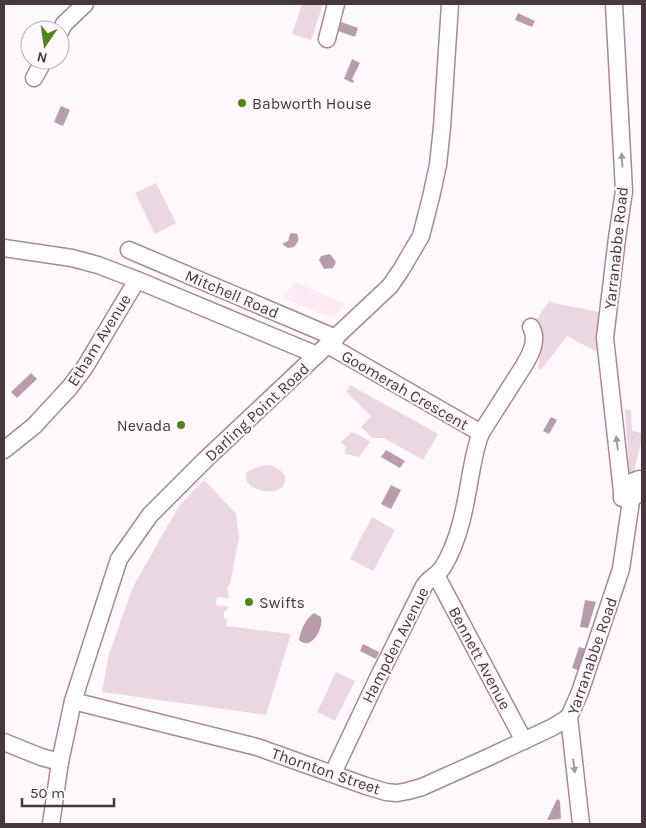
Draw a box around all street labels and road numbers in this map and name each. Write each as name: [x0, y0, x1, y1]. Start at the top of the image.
street label: Yarranabbe Road: [600, 186, 632, 310]
street label: Mitchell Road: [182, 266, 282, 322]
street label: Etham Avenue: [63, 290, 135, 390]
street label: Goomerah Crescent: [338, 346, 472, 434]
street label: Darling Point Road: [201, 359, 313, 465]
street label: Hampden Avenue: [358, 584, 432, 706]
street label: Yarranabbe Road: [563, 595, 621, 717]
street label: Bennett Avenue: [445, 603, 515, 713]
street label: Thornton Street: [269, 743, 383, 799]

